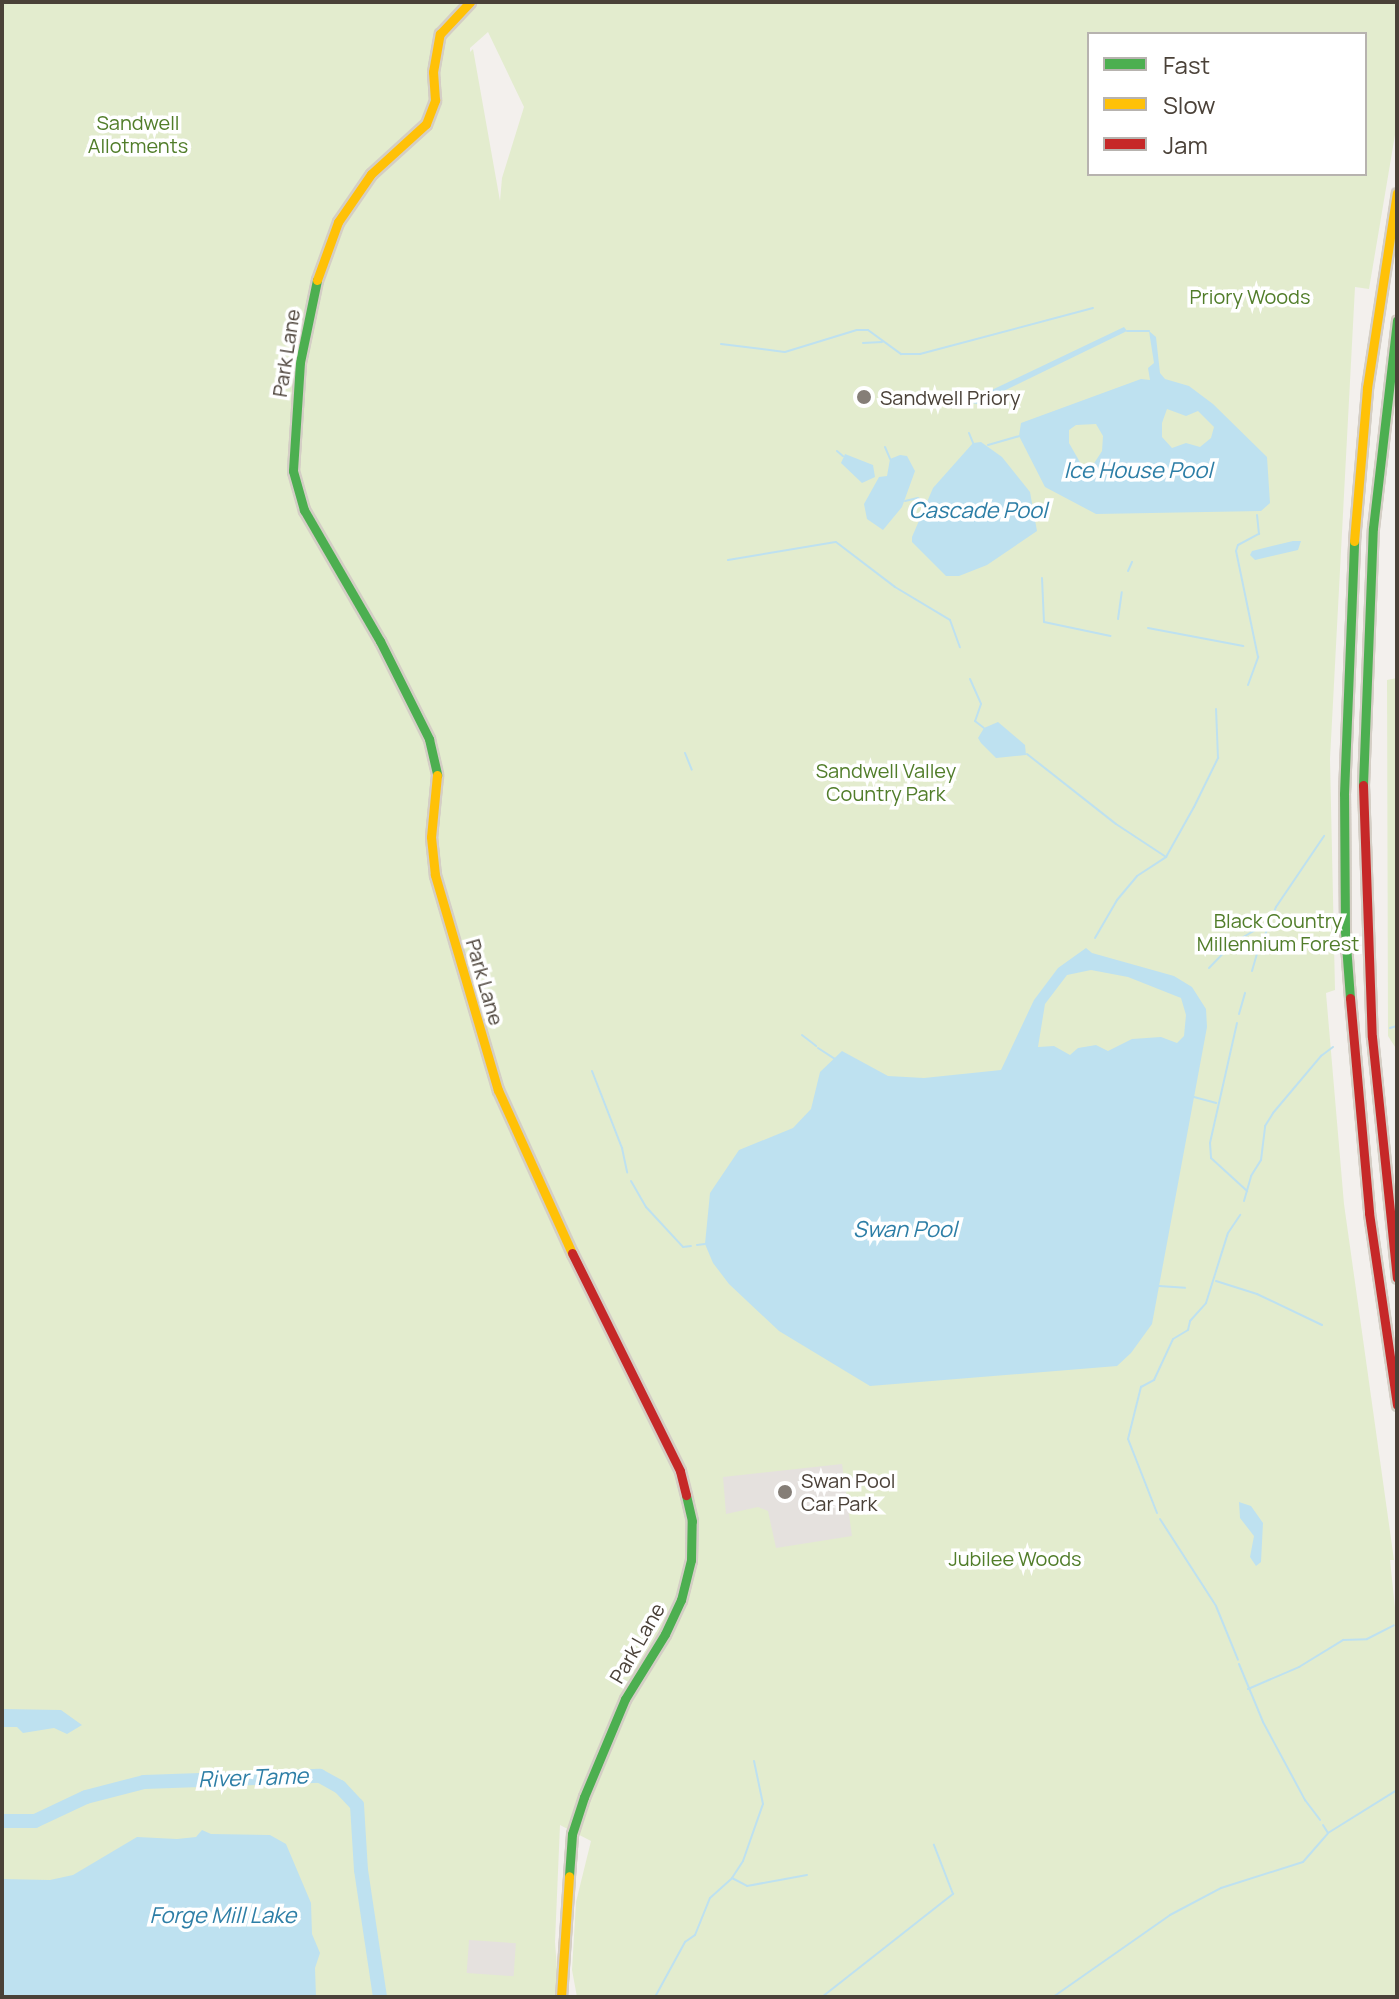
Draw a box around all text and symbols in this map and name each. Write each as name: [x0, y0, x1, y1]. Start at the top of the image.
legend: [1087, 32, 1367, 176]
text: Fast: [1163, 48, 1210, 81]
text: Slow: [1163, 88, 1216, 121]
park label: Sandwell Allotments: [88, 110, 188, 157]
text: Jam: [1163, 128, 1208, 161]
park label: Priory Woods: [1190, 284, 1310, 308]
street label: Park Lane: [267, 307, 305, 399]
place label: Sandwell Priory: [880, 385, 1020, 409]
marker: Sandwell Priory: [855, 388, 873, 406]
water label: Ice House Pool: [1064, 458, 1212, 484]
water label: Cascade Pool: [909, 498, 1047, 524]
park label: Sandwell Valley Country Park: [816, 758, 956, 805]
park label: Black Country Millennium Forest: [1197, 908, 1359, 955]
street label: Park Lane: [461, 936, 509, 1028]
water label: Swan Pool: [853, 1217, 957, 1243]
place label: Swan Pool Car Park: [801, 1468, 895, 1515]
marker: Swan Pool Car Park: [776, 1483, 794, 1501]
park label: Jubilee Woods: [948, 1546, 1082, 1570]
street label: Park Lane: [604, 1599, 670, 1687]
water label: River Tame: [197, 1763, 309, 1793]
water label: Forge Mill Lake: [150, 1903, 296, 1929]

